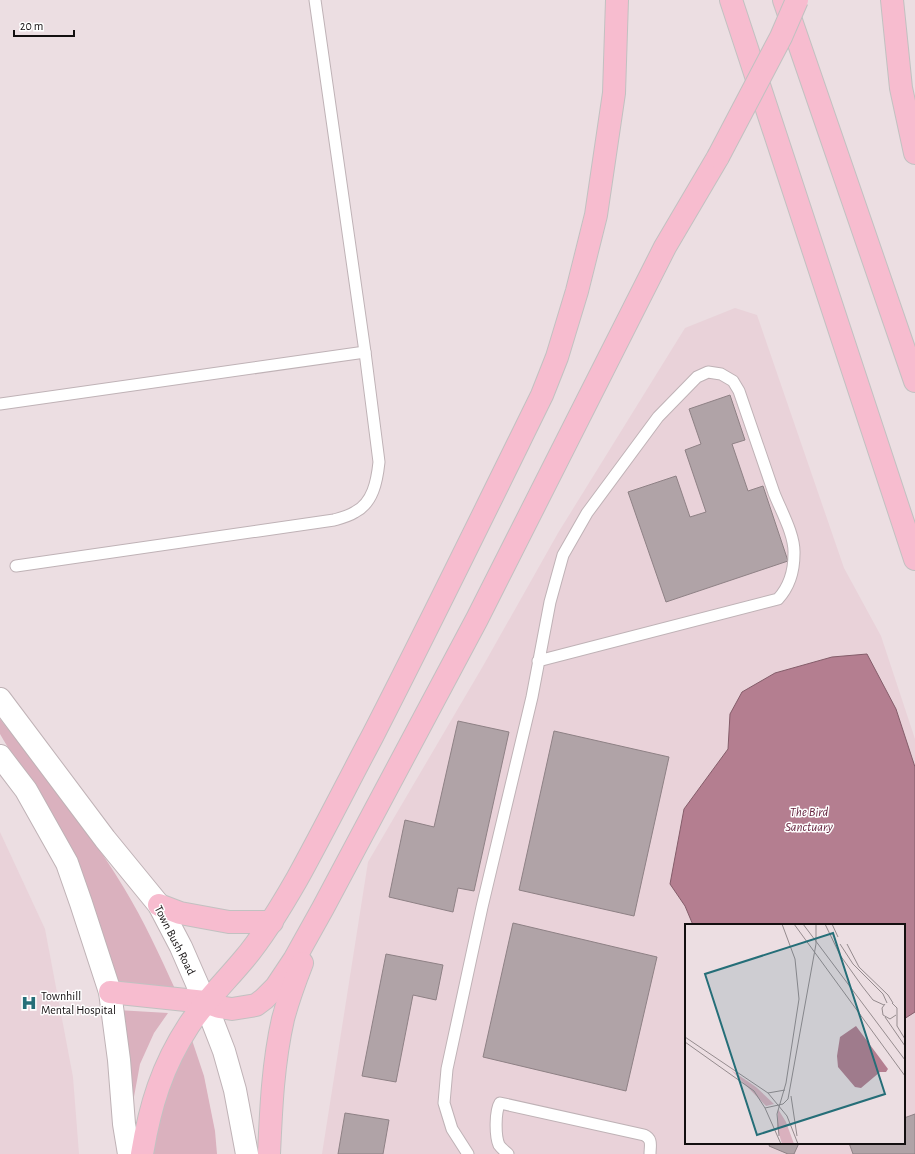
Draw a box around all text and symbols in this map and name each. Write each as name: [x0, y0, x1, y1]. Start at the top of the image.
scale bar: [14, 12, 74, 38]
text: 20 m: [20, 20, 43, 32]
water label: The Bird Sanctuary: [785, 806, 833, 834]
street label: Town Bush Road: [152, 903, 198, 977]
inset map: [685, 924, 905, 1144]
place label: Townhill Mental Hospital: [41, 990, 116, 1016]
hospital icon: Townhill Mental Hospital: [20, 994, 38, 1012]

